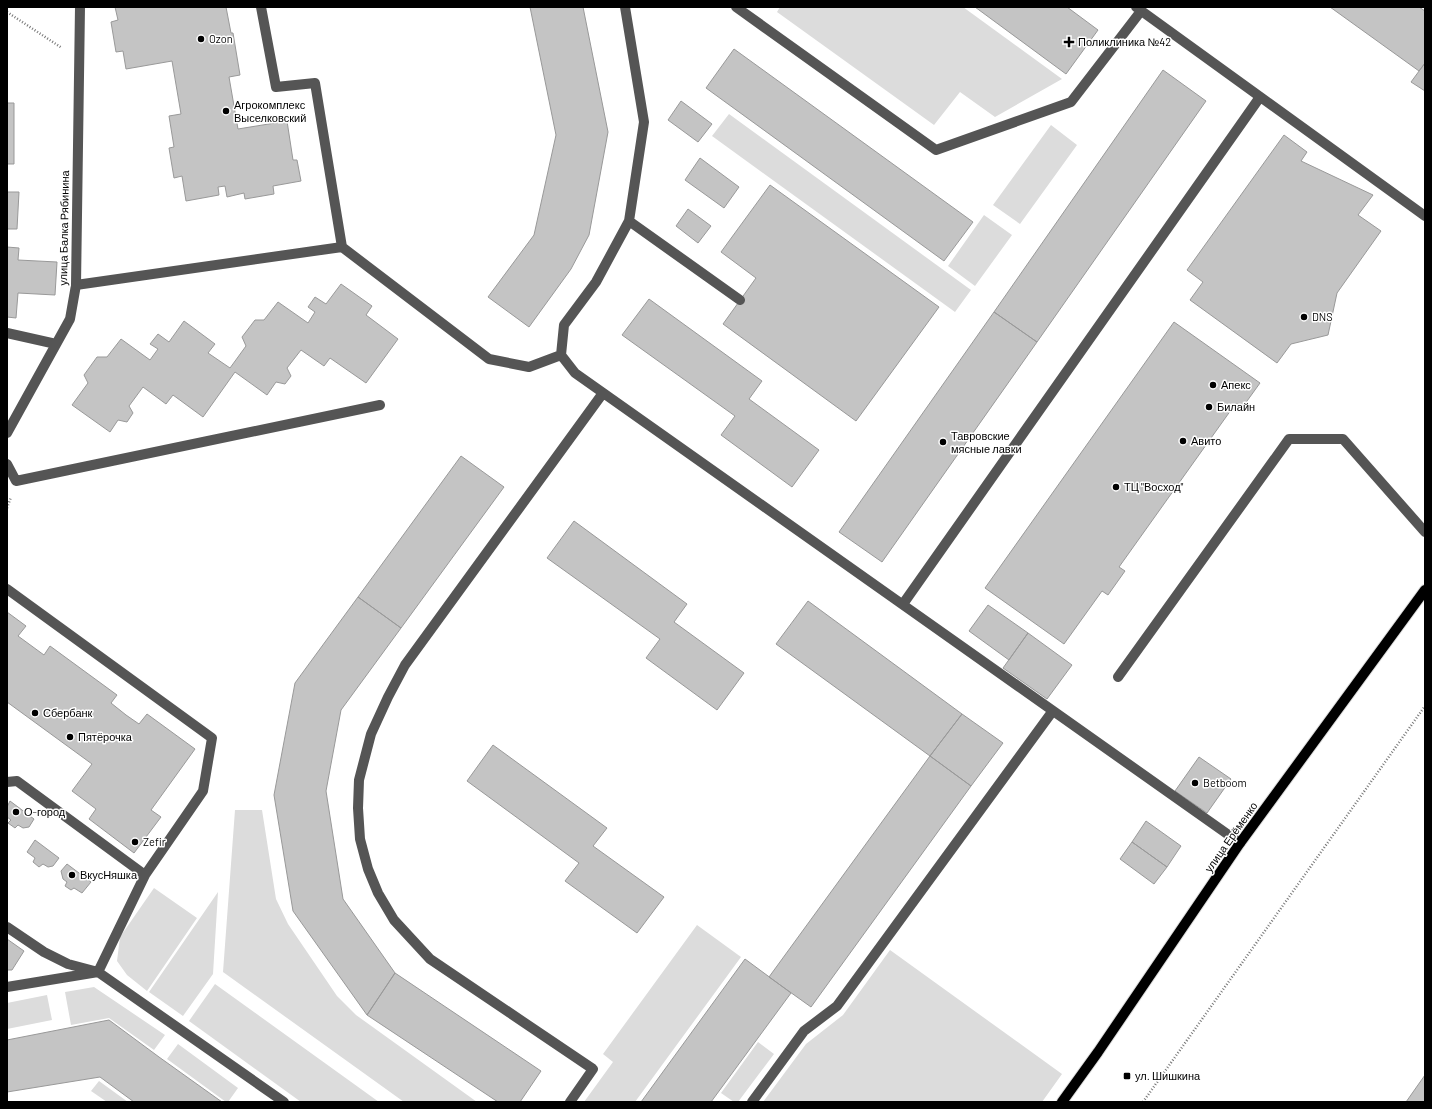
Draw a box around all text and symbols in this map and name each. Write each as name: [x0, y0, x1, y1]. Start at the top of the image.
place label: Ozon: [209, 32, 233, 45]
marker: Ozon: [196, 34, 206, 44]
place label: Поликлиника №42: [1078, 35, 1171, 48]
marker: Поликлиника №42: [1063, 36, 1075, 48]
place label: Агрокомплекс Выселковский: [234, 98, 306, 124]
marker: Агрокомплекс Выселковский: [221, 106, 231, 116]
street label: улица Балка Рябинина: [56, 169, 71, 286]
place label: DNS: [1312, 310, 1333, 323]
marker: DNS: [1299, 312, 1309, 322]
place label: Апекс: [1221, 378, 1251, 391]
marker: Апекс: [1208, 380, 1218, 390]
place label: Билайн: [1217, 400, 1255, 413]
marker: Билайн: [1204, 402, 1214, 412]
place label: Тавровские мясные лавки: [951, 429, 1022, 455]
place label: Авито: [1191, 434, 1221, 447]
marker: Авито: [1178, 436, 1188, 446]
marker: Тавровские мясные лавки: [938, 437, 948, 447]
place label: ТЦ "Восход": [1124, 480, 1184, 493]
marker: ТЦ "Восход": [1111, 482, 1121, 492]
place label: Сбербанк: [43, 706, 93, 719]
marker: Сбербанк: [30, 708, 40, 718]
place label: Пятёрочка: [78, 730, 133, 743]
marker: Пятёрочка: [65, 732, 75, 742]
place label: Betboom: [1203, 776, 1247, 789]
marker: Betboom: [1190, 778, 1200, 788]
street label: улица Ерёменко: [1202, 799, 1260, 874]
place label: О-город: [24, 805, 66, 818]
marker: О-город: [11, 807, 21, 817]
place label: Zefir: [143, 835, 166, 848]
marker: Zefir: [130, 837, 140, 847]
place label: ВкусНяшка: [80, 868, 138, 881]
marker: ВкусНяшка: [67, 870, 77, 880]
place label: ул. Шишкина: [1135, 1069, 1201, 1082]
marker: ул. Шишкина: [1122, 1071, 1132, 1081]

